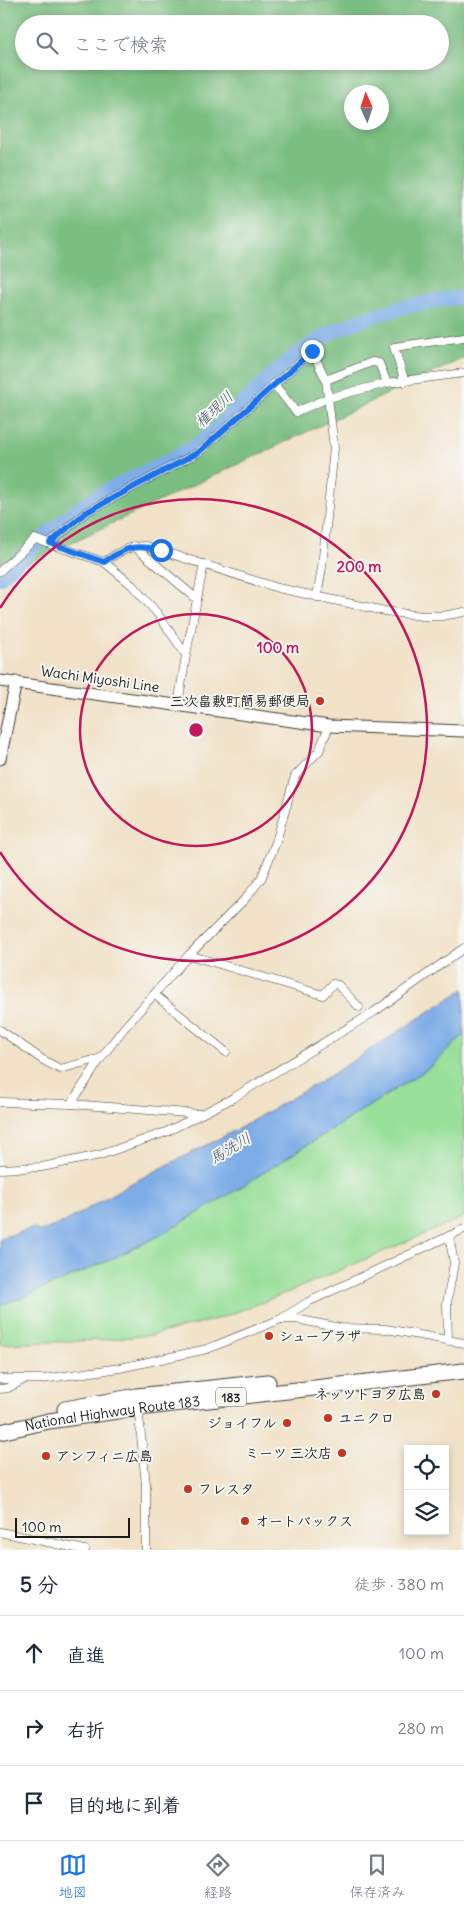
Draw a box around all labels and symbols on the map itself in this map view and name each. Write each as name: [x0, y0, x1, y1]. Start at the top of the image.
north arrow: [344, 85, 389, 130]
route end: [301, 340, 324, 363]
water label: 権現川: [191, 387, 237, 431]
route start: [150, 539, 173, 562]
text: 200 m: [337, 557, 381, 576]
text: 100 m: [257, 638, 299, 657]
street label: Wachi Miyoshi Line: [40, 662, 160, 696]
place label: 三次畠敷町簡易郵便局: [170, 692, 310, 710]
marker: 三次畠敷町簡易郵便局: [314, 695, 326, 707]
centre of rings: [187, 721, 205, 739]
water label: 馬洗川: [206, 1128, 254, 1168]
place label: シュープラザ: [279, 1327, 361, 1345]
marker: シュープラザ: [263, 1330, 275, 1342]
place label: ネッツトヨタ広島: [315, 1385, 426, 1403]
road number: 183: [216, 1388, 246, 1406]
marker: ネッツトヨタ広島: [430, 1388, 442, 1400]
street label: National Highway Route 183: [23, 1392, 201, 1435]
place label: ユニクロ: [338, 1409, 394, 1427]
marker: ユニクロ: [322, 1412, 334, 1424]
place label: ジョイフル: [207, 1414, 277, 1432]
marker: ジョイフル: [281, 1417, 293, 1429]
place label: ミーツ 三次店: [245, 1444, 332, 1462]
place label: アンフィニ広島: [56, 1447, 153, 1465]
marker: ミーツ 三次店: [336, 1447, 348, 1459]
marker: アンフィニ広島: [40, 1450, 52, 1462]
place label: フレスタ: [198, 1480, 254, 1498]
marker: フレスタ: [182, 1483, 194, 1495]
place label: オートバックス: [255, 1512, 353, 1530]
scale bar: [15, 1515, 130, 1538]
marker: オートバックス: [239, 1515, 251, 1527]

